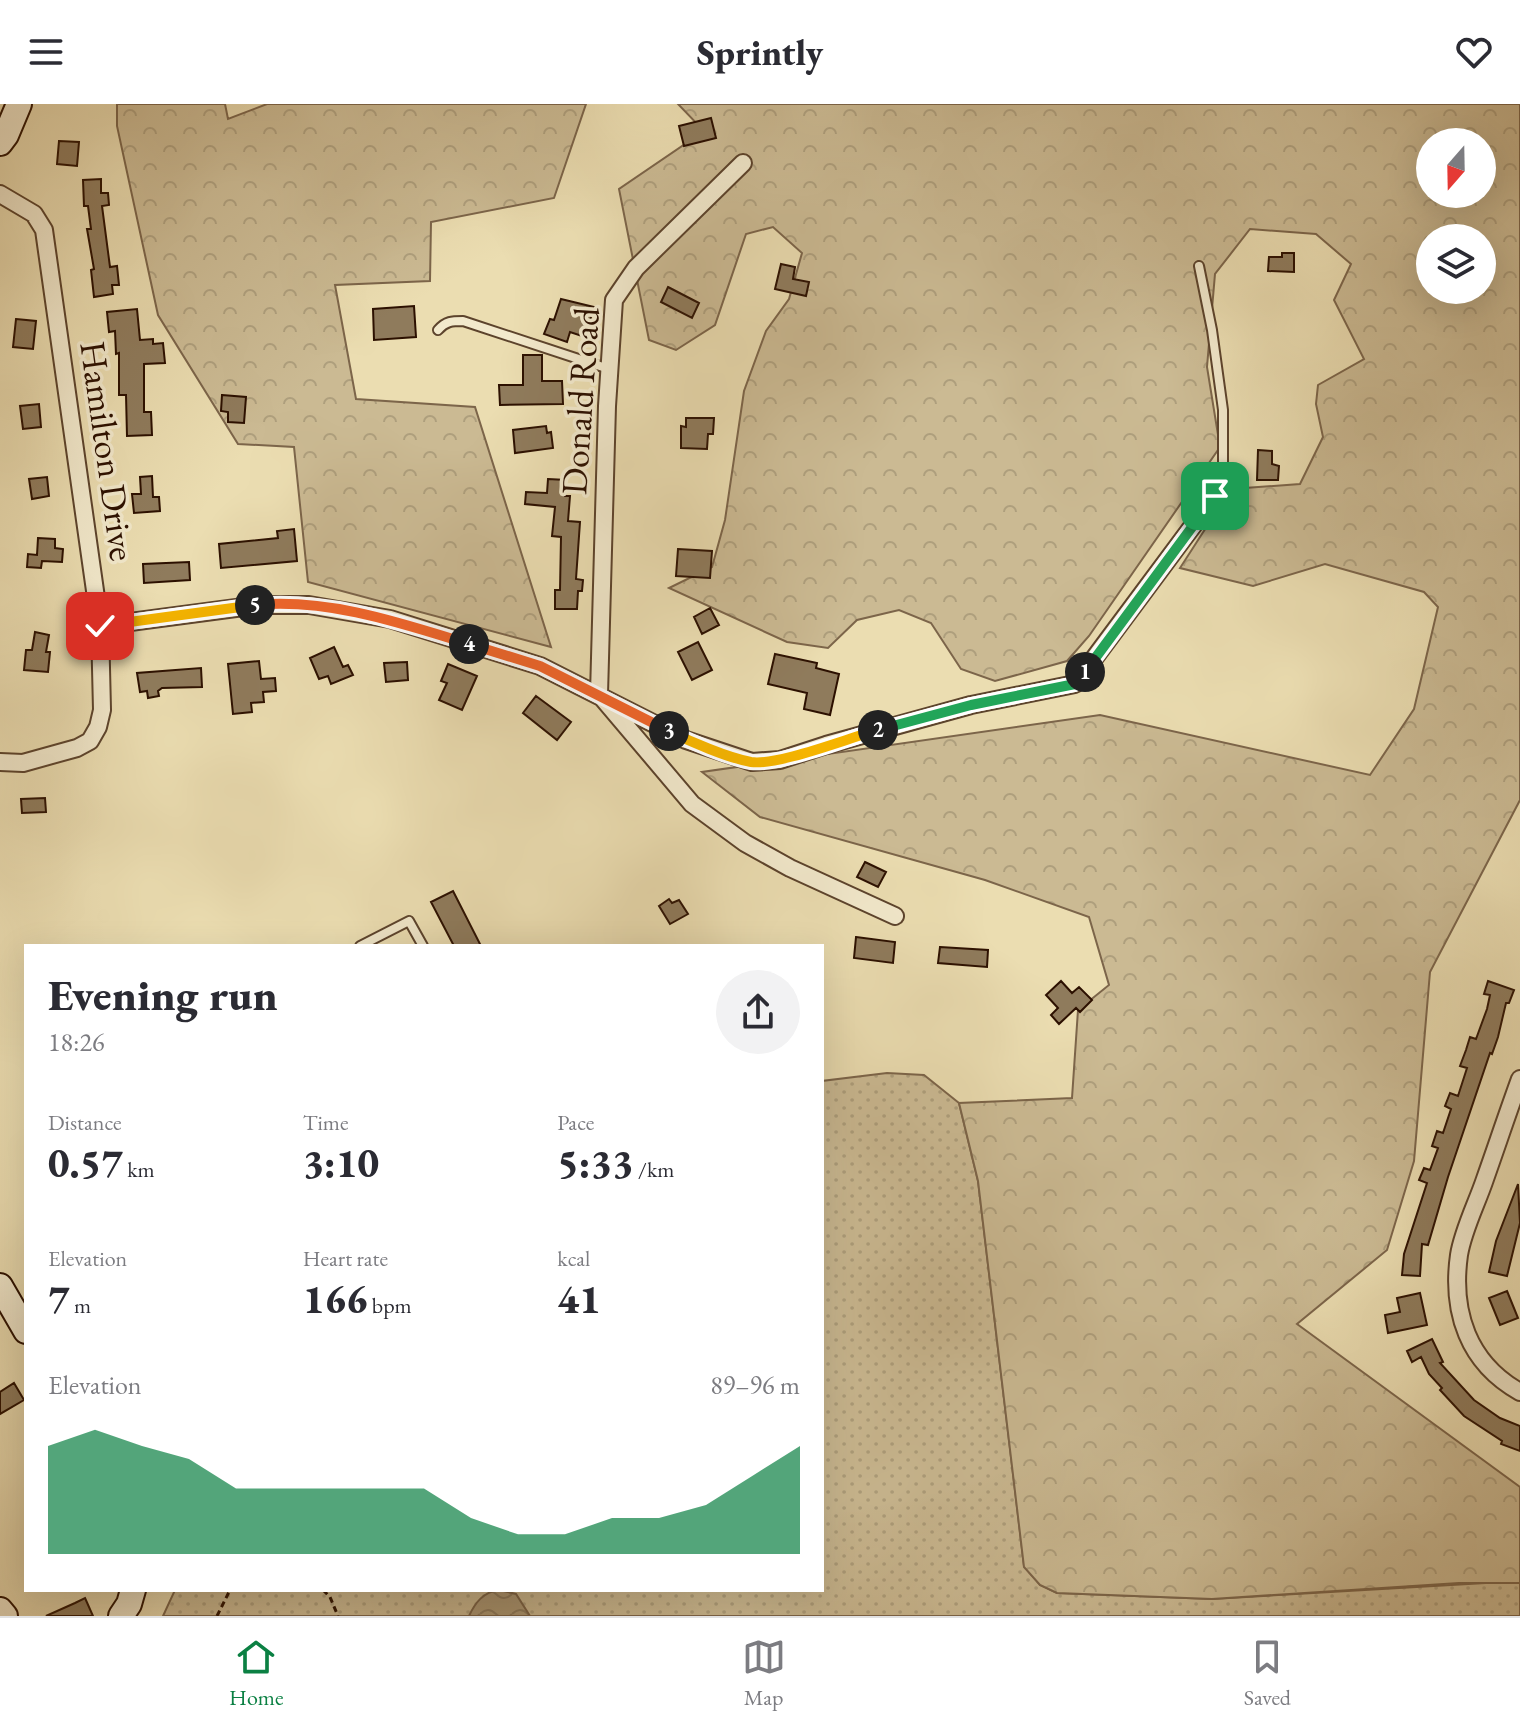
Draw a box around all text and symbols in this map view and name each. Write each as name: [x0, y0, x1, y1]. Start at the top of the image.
text: Sprintly: [697, 29, 823, 76]
icon: menu: [24, 30, 68, 74]
icon: heart: [1452, 30, 1496, 74]
north arrow: [1416, 128, 1496, 208]
map controls: [1416, 128, 1496, 304]
button: layers: [1416, 224, 1496, 304]
street label: Donald Road: [550, 305, 610, 496]
street label: Hamilton Drive: [69, 338, 147, 564]
pin: [1181, 462, 1249, 530]
icon: arrive: [1193, 474, 1237, 518]
pin: 5: [235, 585, 275, 625]
text: 5: [249, 590, 261, 619]
pin: [66, 592, 134, 660]
icon: check: [78, 604, 122, 648]
pin: 4: [449, 624, 489, 664]
text: 4: [463, 629, 475, 658]
pin: 1: [1065, 652, 1105, 692]
text: 1: [1079, 657, 1091, 686]
pin: 2: [858, 710, 898, 750]
pin: 3: [649, 711, 689, 751]
text: 2: [872, 715, 884, 744]
text: 3: [663, 716, 675, 745]
text: Evening run: [48, 966, 278, 1023]
button: share: [716, 970, 800, 1054]
text: 18:26: [48, 1025, 104, 1059]
text: Distance: [48, 1108, 121, 1137]
text: Time: [303, 1108, 348, 1137]
text: Pace: [557, 1108, 594, 1137]
text: 0.57: [48, 1137, 123, 1189]
text: 3:10: [303, 1137, 379, 1189]
text: 5:33: [557, 1137, 634, 1189]
text: km: [123, 1155, 155, 1184]
text: /km: [634, 1155, 674, 1184]
text: Elevation: [48, 1244, 127, 1273]
text: Heart rate: [303, 1244, 388, 1273]
text: kcal: [557, 1244, 590, 1273]
text: 7: [48, 1273, 70, 1325]
text: 166: [303, 1273, 367, 1325]
text: 41: [557, 1273, 601, 1325]
text: m: [70, 1291, 91, 1320]
text: bpm: [367, 1291, 412, 1320]
text: Elevation: [48, 1368, 142, 1402]
text: 89–96 m: [710, 1368, 800, 1402]
tab: Home: [229, 1635, 283, 1712]
tab: Map: [742, 1635, 786, 1712]
tab: Saved: [1244, 1635, 1291, 1712]

